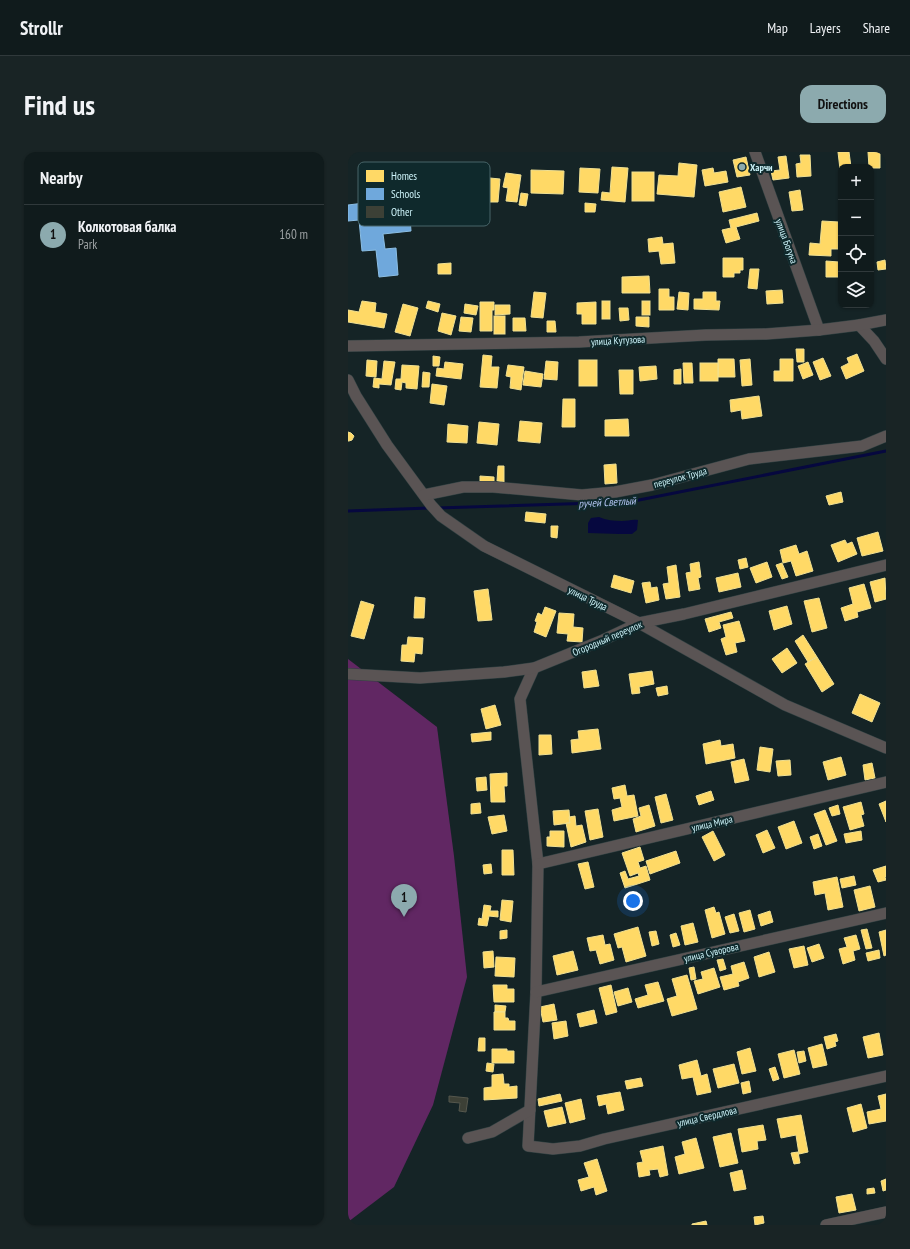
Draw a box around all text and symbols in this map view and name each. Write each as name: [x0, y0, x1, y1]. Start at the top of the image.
text: Strollr: [20, 16, 63, 40]
text: Map: [767, 19, 788, 37]
text: Layers: [810, 19, 841, 37]
text: Share: [863, 19, 890, 37]
button: Directions: [800, 85, 886, 123]
text: Find us: [24, 86, 95, 123]
place label: Харчи: [750, 161, 773, 174]
legend: [358, 162, 490, 226]
marker: Харчи: [737, 162, 747, 172]
map controls: [838, 164, 874, 308]
button: +: [838, 164, 874, 200]
text: Nearby: [40, 167, 83, 189]
text: Homes: [391, 169, 417, 183]
text: Schools: [391, 187, 421, 201]
button: −: [838, 200, 874, 236]
text: Other: [391, 205, 412, 219]
text: Колкотовая балка: [78, 217, 177, 236]
street label: улица Богуна: [772, 217, 801, 265]
text: 1: [50, 226, 56, 243]
text: 160 m: [279, 226, 308, 243]
text: Park: [78, 236, 97, 253]
button: locate: [838, 236, 874, 272]
button: layers: [838, 272, 874, 308]
street label: улица Кутузова: [591, 333, 645, 348]
street label: переулок Труда: [652, 464, 708, 491]
water label: ручей Светлый: [578, 493, 637, 510]
street label: улица Труда: [566, 583, 610, 614]
street label: Огородный переулок: [570, 618, 644, 659]
street label: улица Мира: [690, 812, 734, 835]
pin: 1: [391, 884, 417, 917]
your location: [623, 891, 643, 911]
street label: улица Суворова: [682, 940, 740, 965]
street label: улица Свердлова: [676, 1103, 738, 1130]

